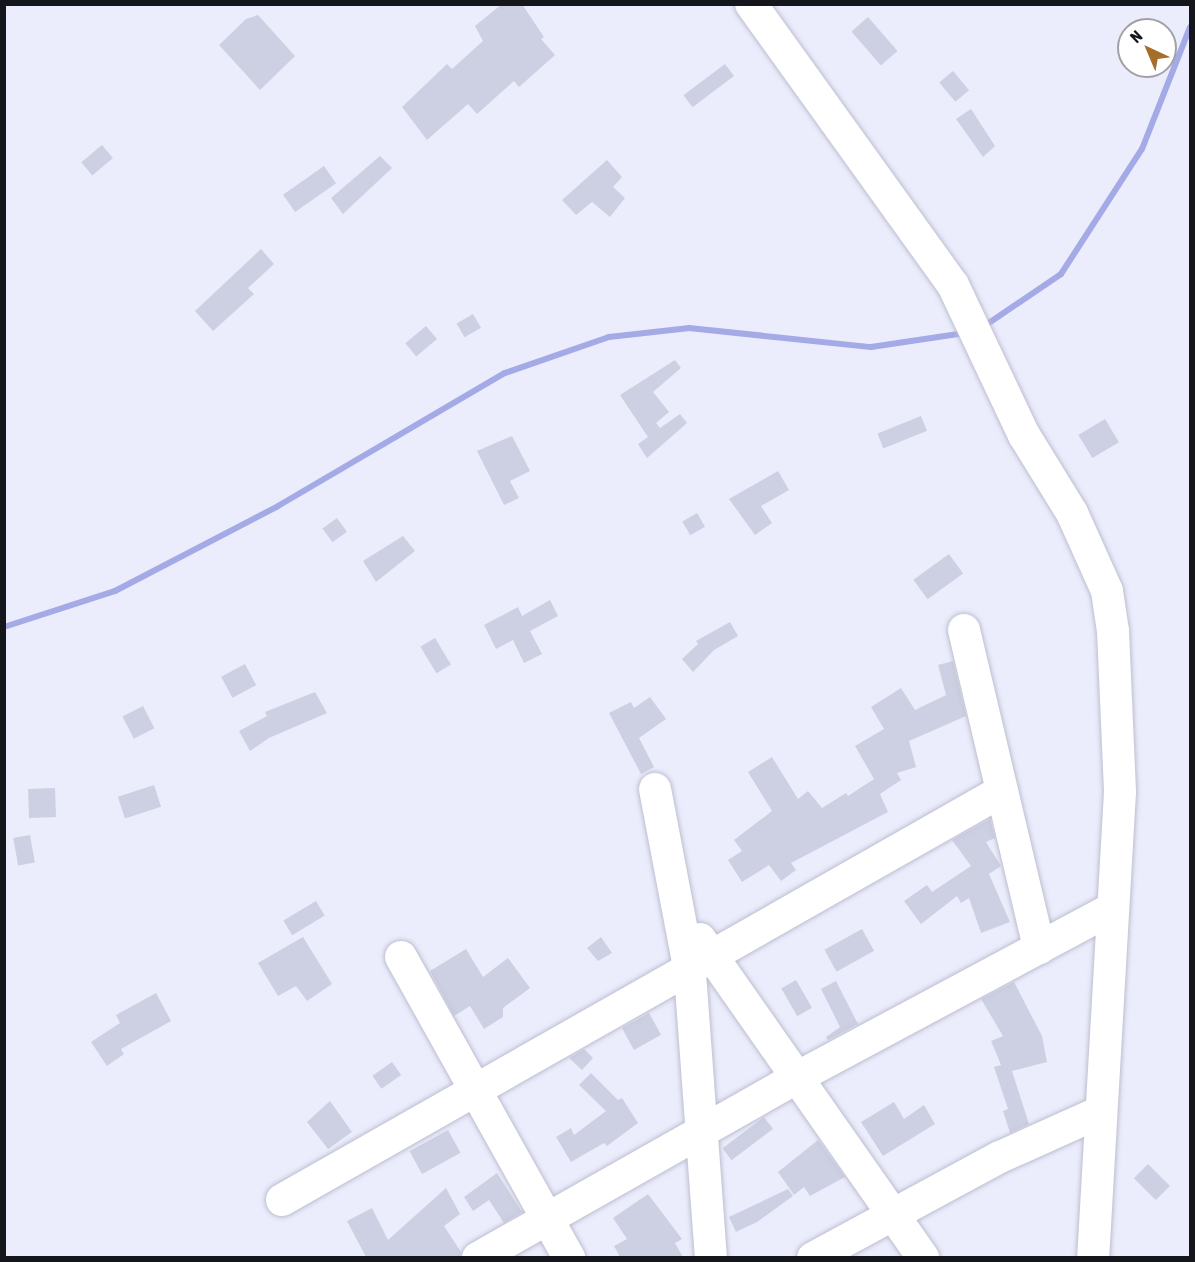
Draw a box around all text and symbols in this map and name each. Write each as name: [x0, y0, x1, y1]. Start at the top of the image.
north arrow: [1117, 18, 1177, 78]
text: N: [1126, 27, 1146, 46]

